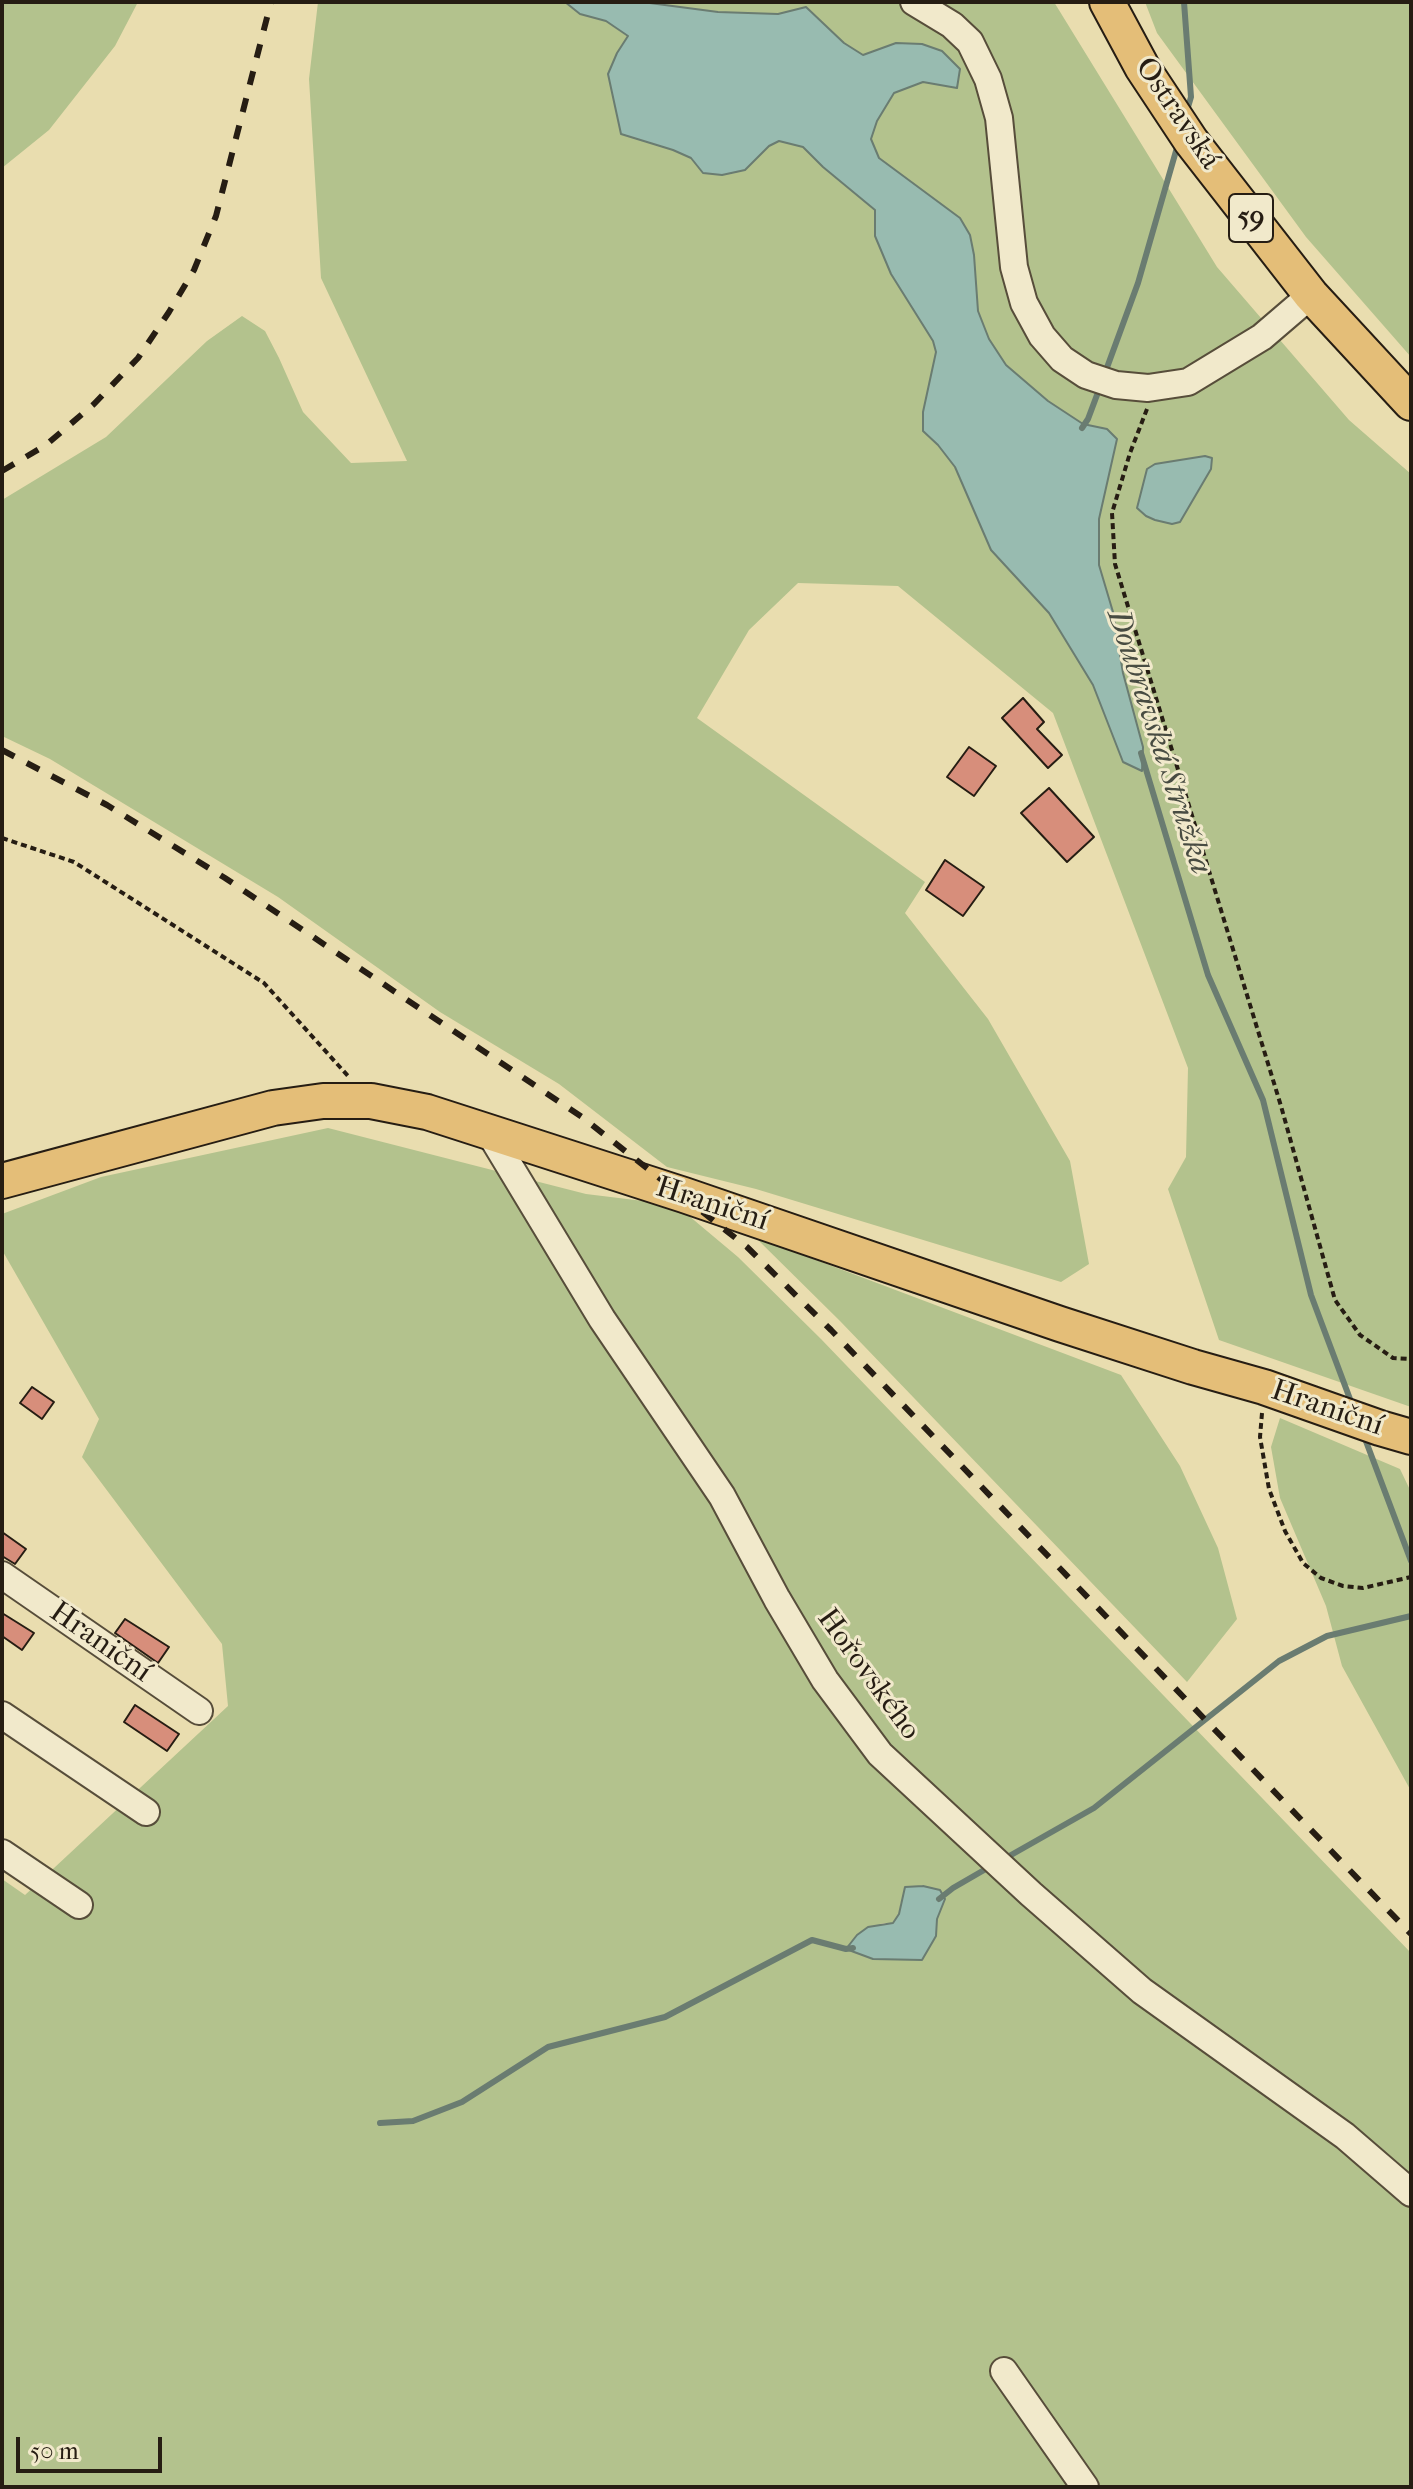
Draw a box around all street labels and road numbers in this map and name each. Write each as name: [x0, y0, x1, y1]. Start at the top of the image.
street label: Ostravská: [1127, 51, 1227, 177]
road number: 59: [1229, 194, 1273, 242]
street label: Hraniční: [651, 1170, 773, 1240]
street label: Hraniční: [1266, 1373, 1388, 1445]
street label: Hraniční: [42, 1595, 158, 1691]
street label: Hořovského: [808, 1602, 928, 1748]

